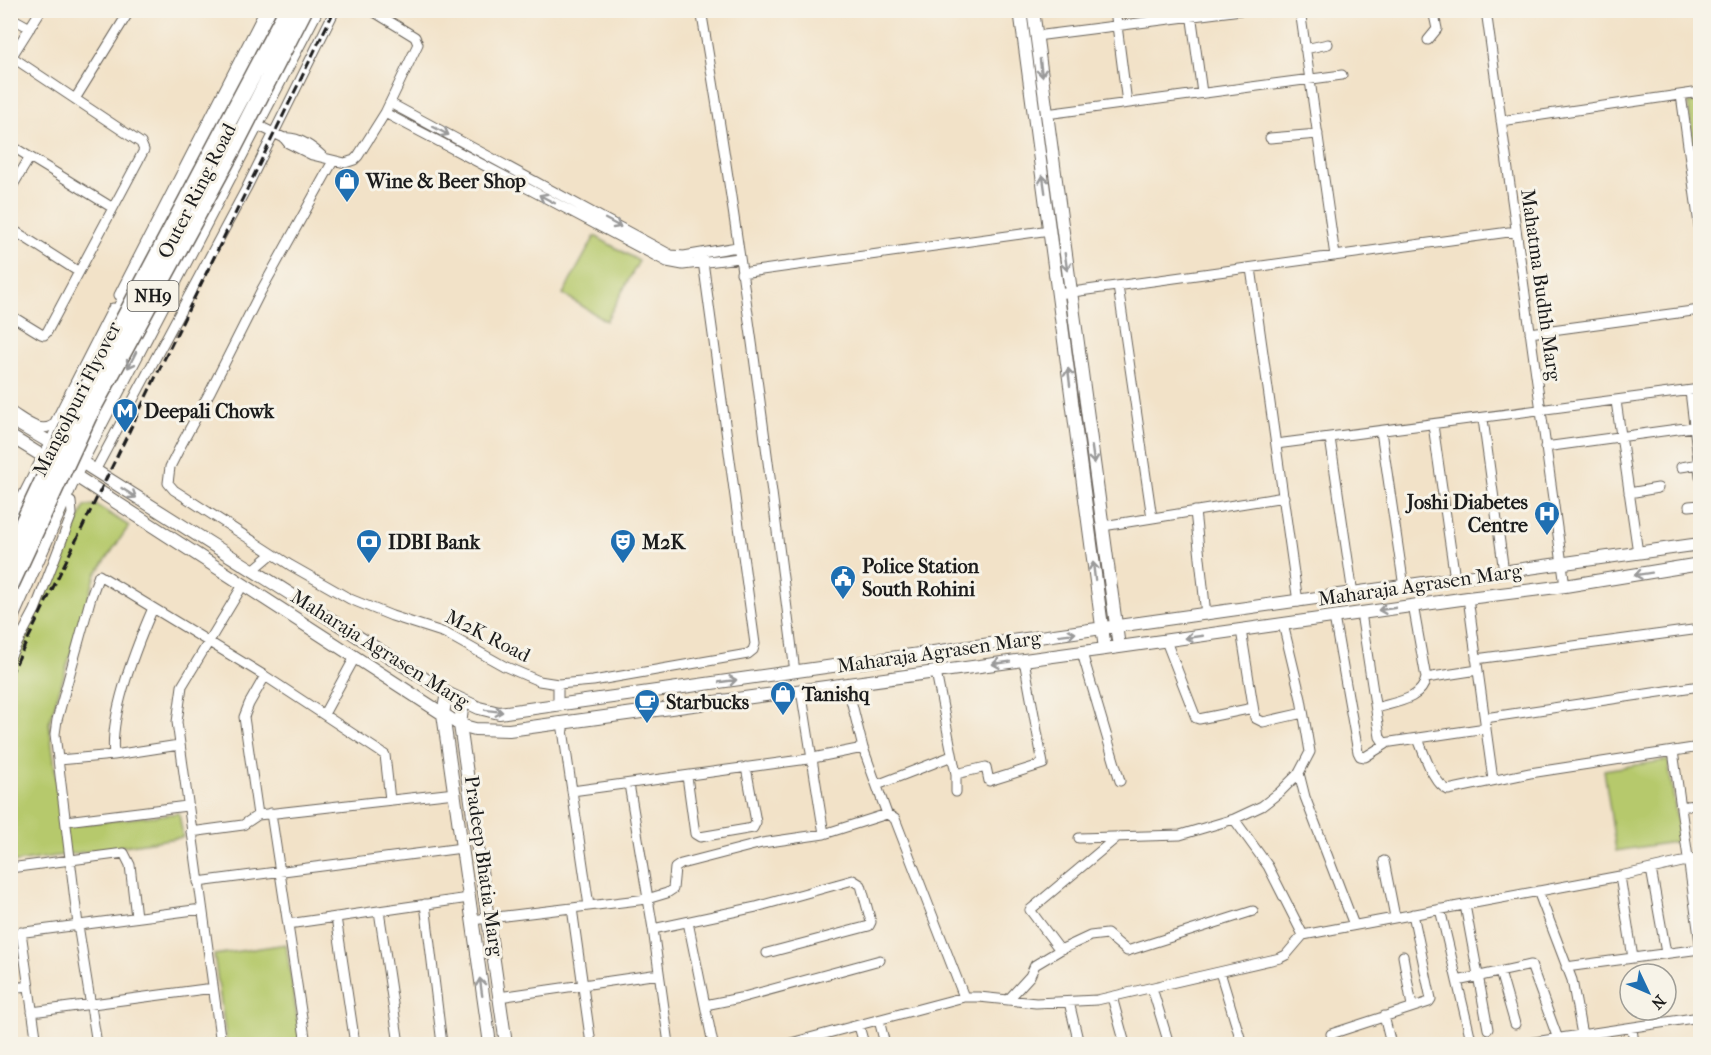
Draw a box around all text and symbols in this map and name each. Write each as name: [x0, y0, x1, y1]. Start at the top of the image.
one-way arrow: [1035, 58, 1046, 78]
street label: Outer Ring Road: [153, 119, 241, 262]
one-way arrow: [432, 126, 450, 137]
shop icon: Wine & Beer Shop: [332, 166, 362, 204]
place label: Wine & Beer Shop: [365, 170, 526, 193]
one-way arrow: [1038, 175, 1049, 194]
street label: Mahatma Budhh Marg: [1516, 187, 1566, 383]
one-way arrow: [539, 193, 556, 205]
one-way arrow: [604, 217, 621, 229]
one-way arrow: [1061, 251, 1072, 271]
road number: NH9: [128, 281, 178, 311]
street label: Mangolpuri Flyover: [28, 318, 126, 480]
one-way arrow: [126, 351, 138, 369]
one-way arrow: [1064, 368, 1075, 388]
metro station icon: Deepali Chowk: [110, 396, 140, 434]
place label: Deepali Chowk: [144, 400, 275, 423]
one-way arrow: [1088, 445, 1099, 464]
one-way arrow: [120, 487, 137, 499]
place label: Joshi Diabetes Centre: [1405, 491, 1529, 537]
hospital icon: Joshi Diabetes Centre: [1532, 499, 1562, 537]
bank icon: IDBI Bank: [354, 527, 384, 565]
theatre icon: M2K: [608, 527, 638, 565]
place label: IDBI Bank: [388, 531, 481, 554]
place label: M2K: [641, 531, 687, 554]
place label: Police Station South Rohini: [862, 555, 980, 601]
street label: Maharaja Agrasen Marg: [1316, 559, 1524, 611]
one-way arrow: [1089, 561, 1100, 581]
public building icon: Police Station South Rohini: [828, 563, 858, 601]
one-way arrow: [1633, 568, 1653, 579]
street label: Maharaja Agrasen Marg: [287, 585, 474, 713]
one-way arrow: [1378, 604, 1398, 615]
street label: M2K Road: [442, 605, 535, 668]
street label: Maharaja Agrasen Marg: [835, 626, 1043, 678]
one-way arrow: [1057, 628, 1076, 639]
one-way arrow: [1185, 631, 1205, 642]
one-way arrow: [992, 658, 1011, 669]
one-way arrow: [718, 675, 738, 686]
shop icon: Tanishq: [768, 679, 798, 717]
place label: Tanishq: [801, 683, 870, 706]
cafe icon: Starbucks: [632, 687, 662, 725]
place label: Starbucks: [666, 691, 750, 714]
one-way arrow: [483, 705, 503, 716]
street label: Pradeep Bhatia Marg: [460, 774, 508, 958]
north arrow: [1618, 962, 1678, 1022]
one-way arrow: [476, 977, 487, 997]
text: N: [1647, 991, 1669, 1014]

